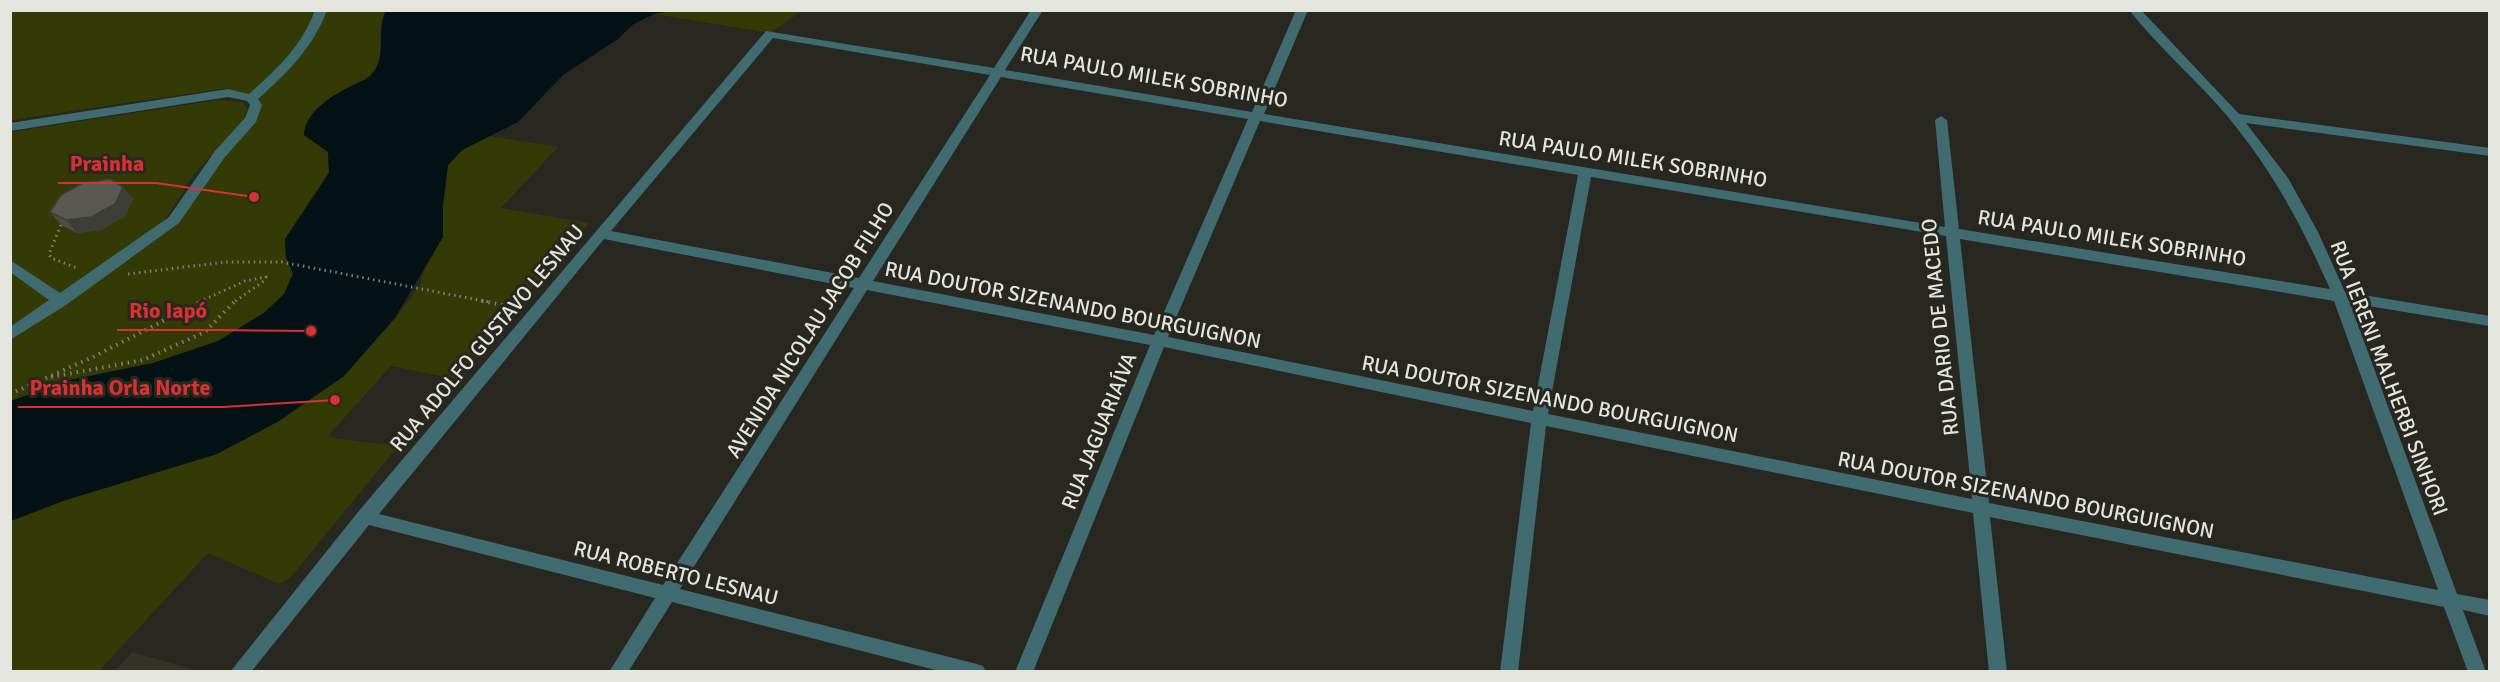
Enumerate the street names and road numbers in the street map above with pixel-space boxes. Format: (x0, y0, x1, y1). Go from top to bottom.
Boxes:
street label: RUA PAULO MILEK SOBRINHO (1018, 41, 1290, 113)
street label: RUA PAULO MILEK SOBRINHO (1497, 125, 1769, 193)
street label: AVENIDA NICOLAU JACOB FILHO (720, 197, 900, 463)
street label: RUA PAULO MILEK SOBRINHO (1976, 204, 2248, 272)
street label: RUA DARIO DE MACEDO (1916, 217, 1964, 437)
street label: RUA ADOLFO GUSTAVO LESNAU (384, 219, 590, 457)
street label: RUA IERENI MALHERBI SINHORI (2324, 237, 2454, 519)
street label: RUA DOUTOR SIZENANDO BOURGUIGNON (883, 256, 1263, 354)
street label: RUA JAGUARIAÍVA (1056, 349, 1142, 513)
street label: RUA DOUTOR SIZENANDO BOURGUIGNON (1360, 350, 1740, 448)
street label: RUA DOUTOR SIZENANDO BOURGUIGNON (1836, 446, 2216, 544)
street label: RUA ROBERTO LESNAU (571, 535, 781, 611)

